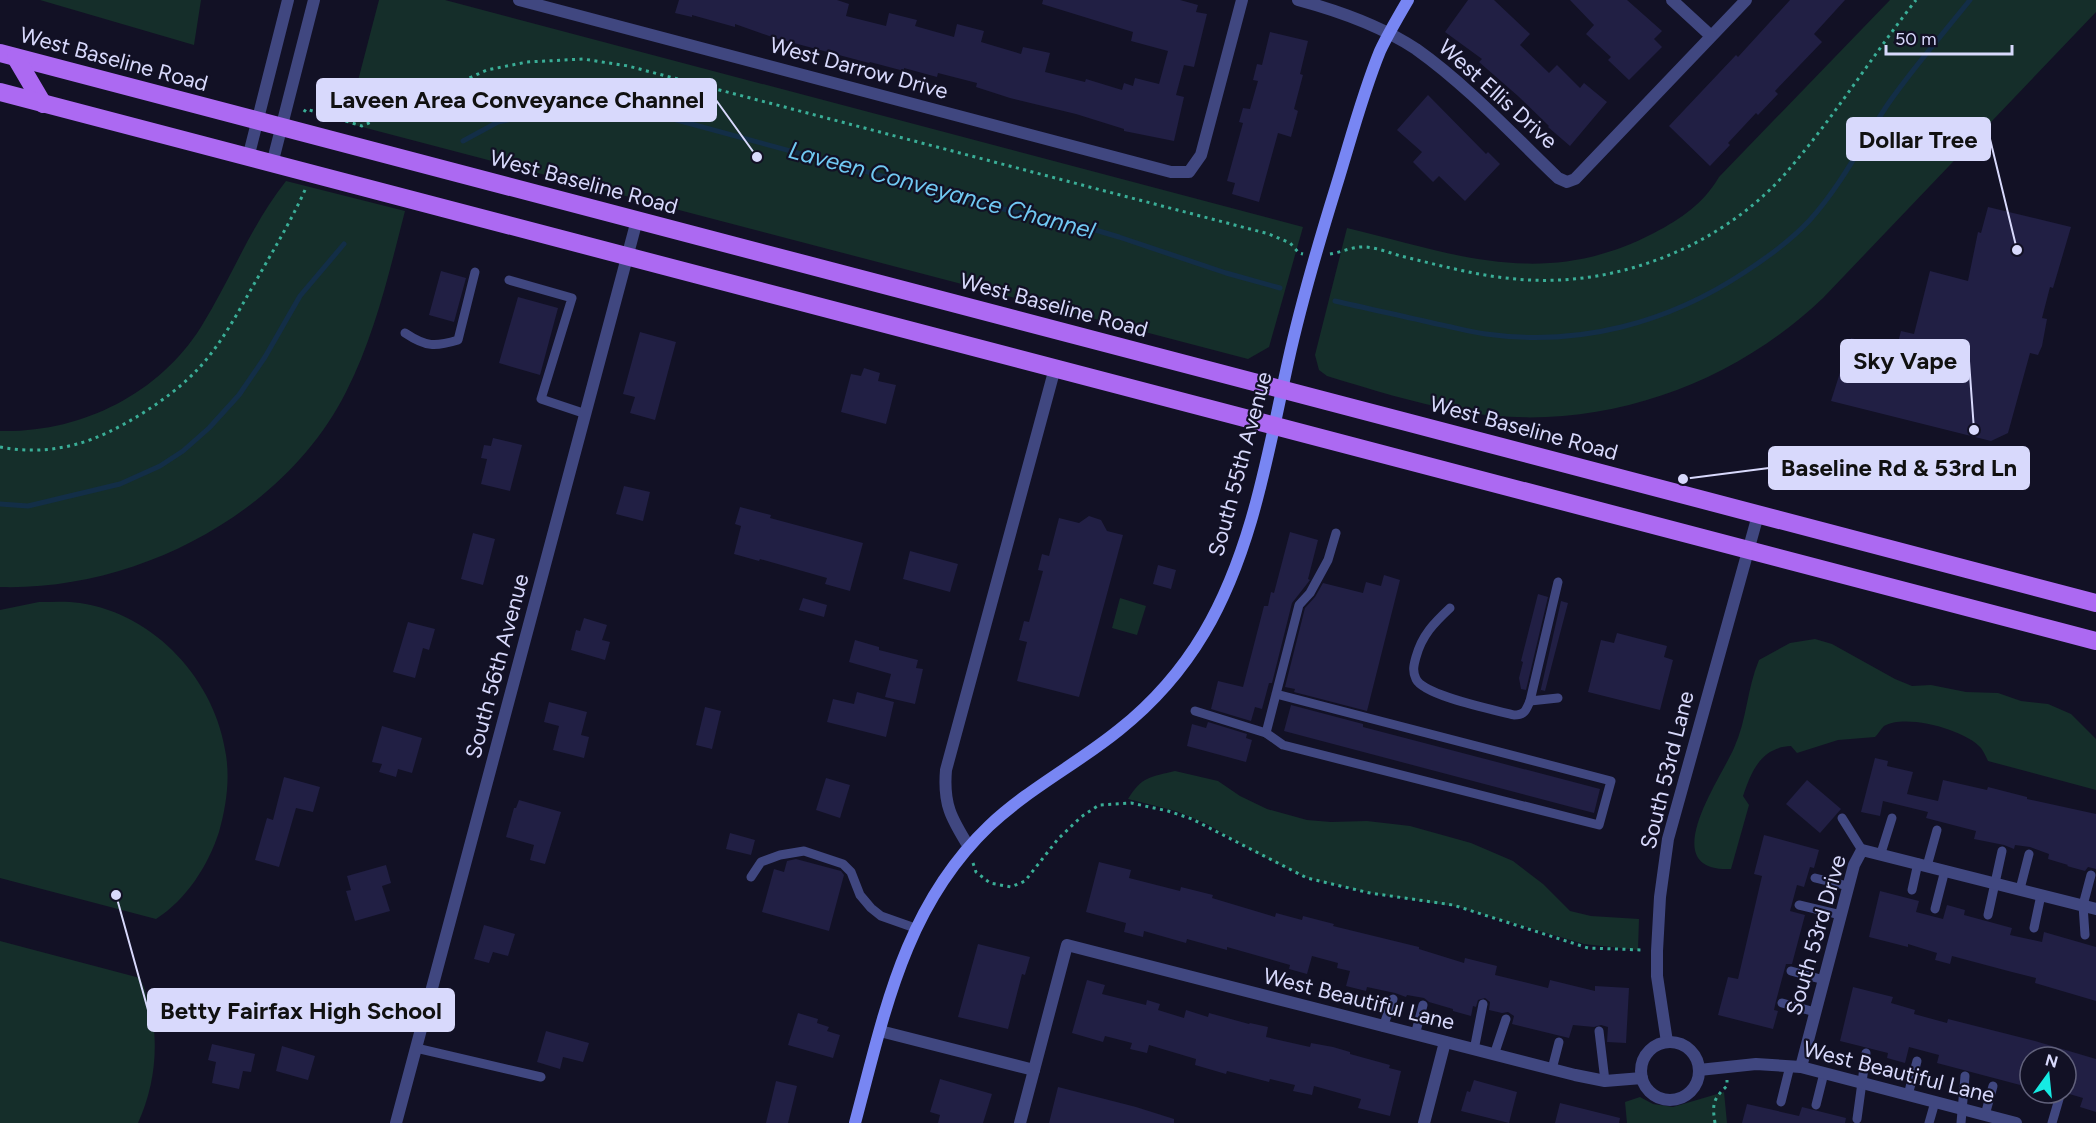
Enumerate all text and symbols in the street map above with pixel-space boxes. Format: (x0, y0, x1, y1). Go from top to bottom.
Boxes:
scale bar (1886, 18, 2012, 56)
street label: West Baseline Road (17, 21, 211, 97)
text: 50 m (1895, 28, 1937, 50)
street label: West Darrow Drive (767, 31, 951, 105)
street label: West Ellis Drive (1433, 34, 1563, 154)
callout: Laveen Area Conveyance Channel (317, 79, 716, 121)
text: Laveen Area Conveyance Channel (330, 85, 704, 114)
callout: Dollar Tree (1847, 118, 1990, 160)
text: Dollar Tree (1859, 125, 1977, 154)
water label: Laveen Conveyance Channel (786, 135, 1099, 245)
street label: West Baseline Road (487, 144, 681, 220)
street label: West Baseline Road (957, 267, 1151, 343)
callout: Sky Vape (1841, 340, 1969, 382)
text: Sky Vape (1853, 346, 1957, 375)
street label: South 55th Avenue (1202, 369, 1278, 559)
street label: West Baseline Road (1427, 390, 1621, 466)
callout: Baseline Rd & 53rd Ln (1769, 447, 2029, 489)
text: Baseline Rd & 53rd Ln (1781, 453, 2017, 482)
street label: South 56th Avenue (459, 571, 535, 761)
street label: South 53rd Lane (1634, 688, 1700, 852)
street label: South 53rd Drive (1780, 852, 1852, 1018)
street label: West Beautiful Lane (1261, 962, 1457, 1036)
callout: Betty Fairfax High School (148, 989, 454, 1031)
text: Betty Fairfax High School (160, 996, 442, 1025)
street label: West Beautiful Lane (1801, 1035, 1997, 1109)
north arrow (2018, 1045, 2078, 1105)
text: N (2043, 1050, 2060, 1072)

